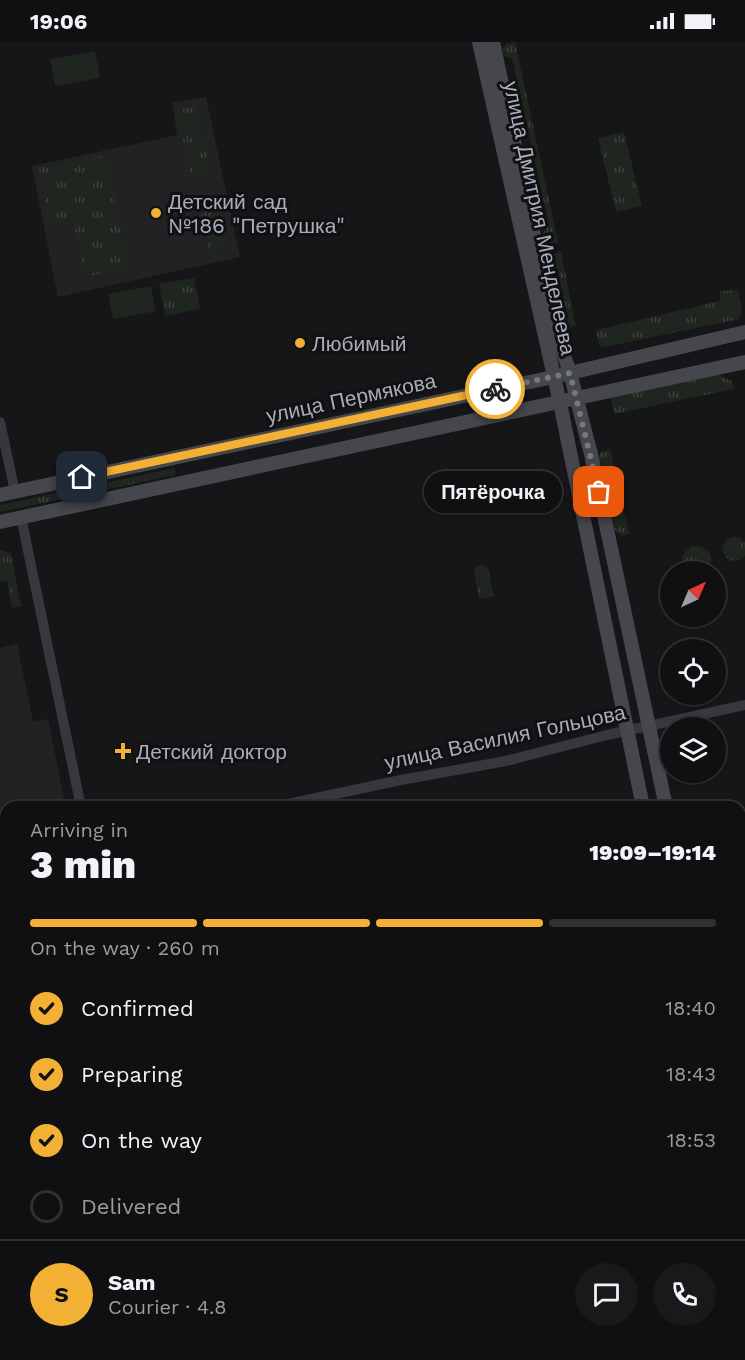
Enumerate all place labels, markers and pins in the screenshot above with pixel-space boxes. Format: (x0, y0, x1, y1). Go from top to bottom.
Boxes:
place label: Детский сад №186 "Петрушка" (168, 189, 345, 238)
marker: Детский сад №186 "Петрушка" (149, 206, 163, 220)
place label: Любимый (312, 331, 407, 356)
marker: Любимый (293, 336, 307, 350)
pin (56, 451, 107, 502)
pin (573, 466, 624, 517)
callout: Пятёрочка (425, 471, 563, 513)
place label: Детский доктор (136, 739, 287, 764)
marker: Детский доктор (114, 742, 132, 760)

